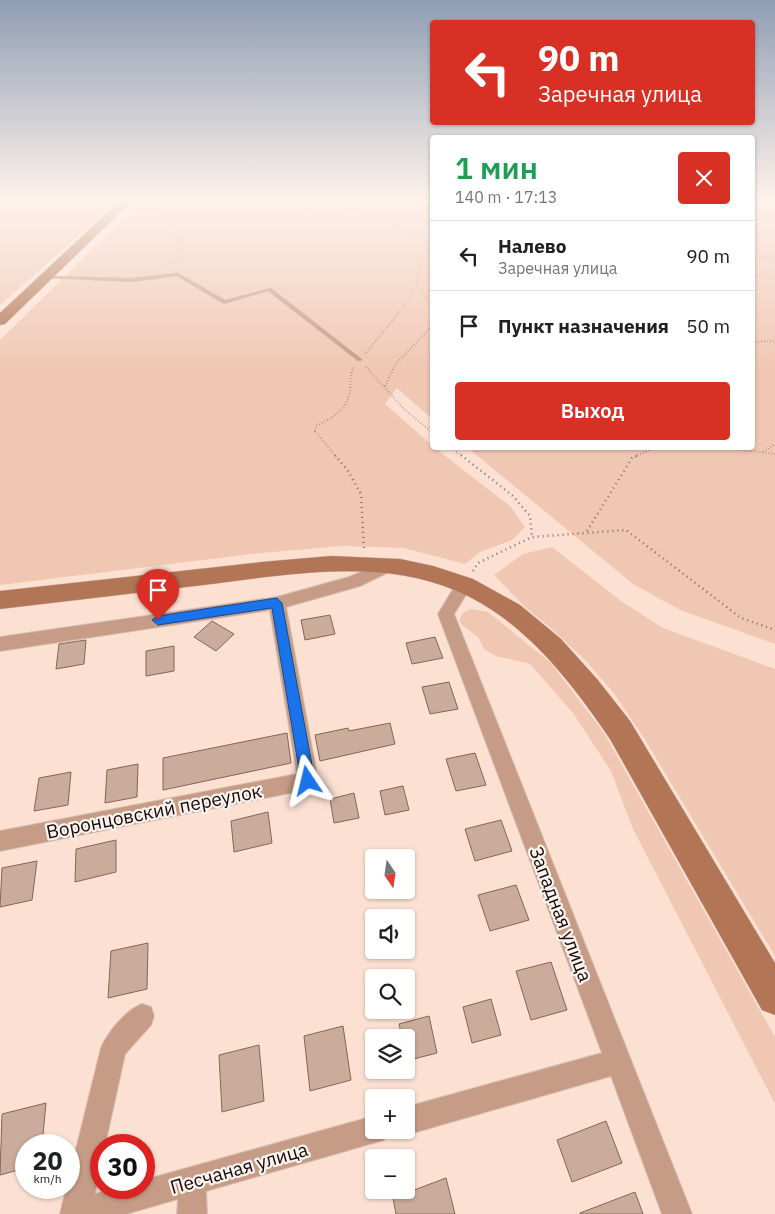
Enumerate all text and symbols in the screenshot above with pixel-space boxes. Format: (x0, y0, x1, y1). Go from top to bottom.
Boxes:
text: 90 m (538, 35, 620, 81)
icon: left (455, 40, 520, 105)
text: Заречная улица (538, 79, 702, 108)
text: 1 мин (455, 148, 538, 187)
button: close (678, 152, 730, 204)
text: 140 m · 17:13 (455, 187, 557, 207)
text: Налево (498, 234, 567, 258)
icon: left (455, 242, 483, 270)
text: 90 m (686, 244, 730, 268)
text: Заречная улица (498, 258, 617, 278)
icon: arrive (455, 312, 483, 340)
text: Пункт назначения (498, 314, 669, 338)
text: 50 m (686, 314, 730, 338)
button: Выход (455, 382, 730, 440)
pin (137, 569, 179, 620)
icon: arrive (144, 576, 172, 604)
position arrow (281, 754, 333, 806)
street label: Воронцовский переулок (44, 778, 264, 844)
street label: Западная улица (524, 843, 598, 985)
north arrow (365, 849, 415, 899)
map controls (365, 849, 415, 1199)
button: sound (365, 909, 415, 959)
button: search (365, 969, 415, 1019)
button: layers (365, 1029, 415, 1079)
button: + (365, 1089, 415, 1139)
speed limit sign: 30 (90, 1134, 155, 1199)
street label: Песчаная улица (167, 1137, 311, 1199)
text: 20 (32, 1144, 63, 1177)
button: − (365, 1149, 415, 1199)
text: km/h (33, 1171, 62, 1186)

